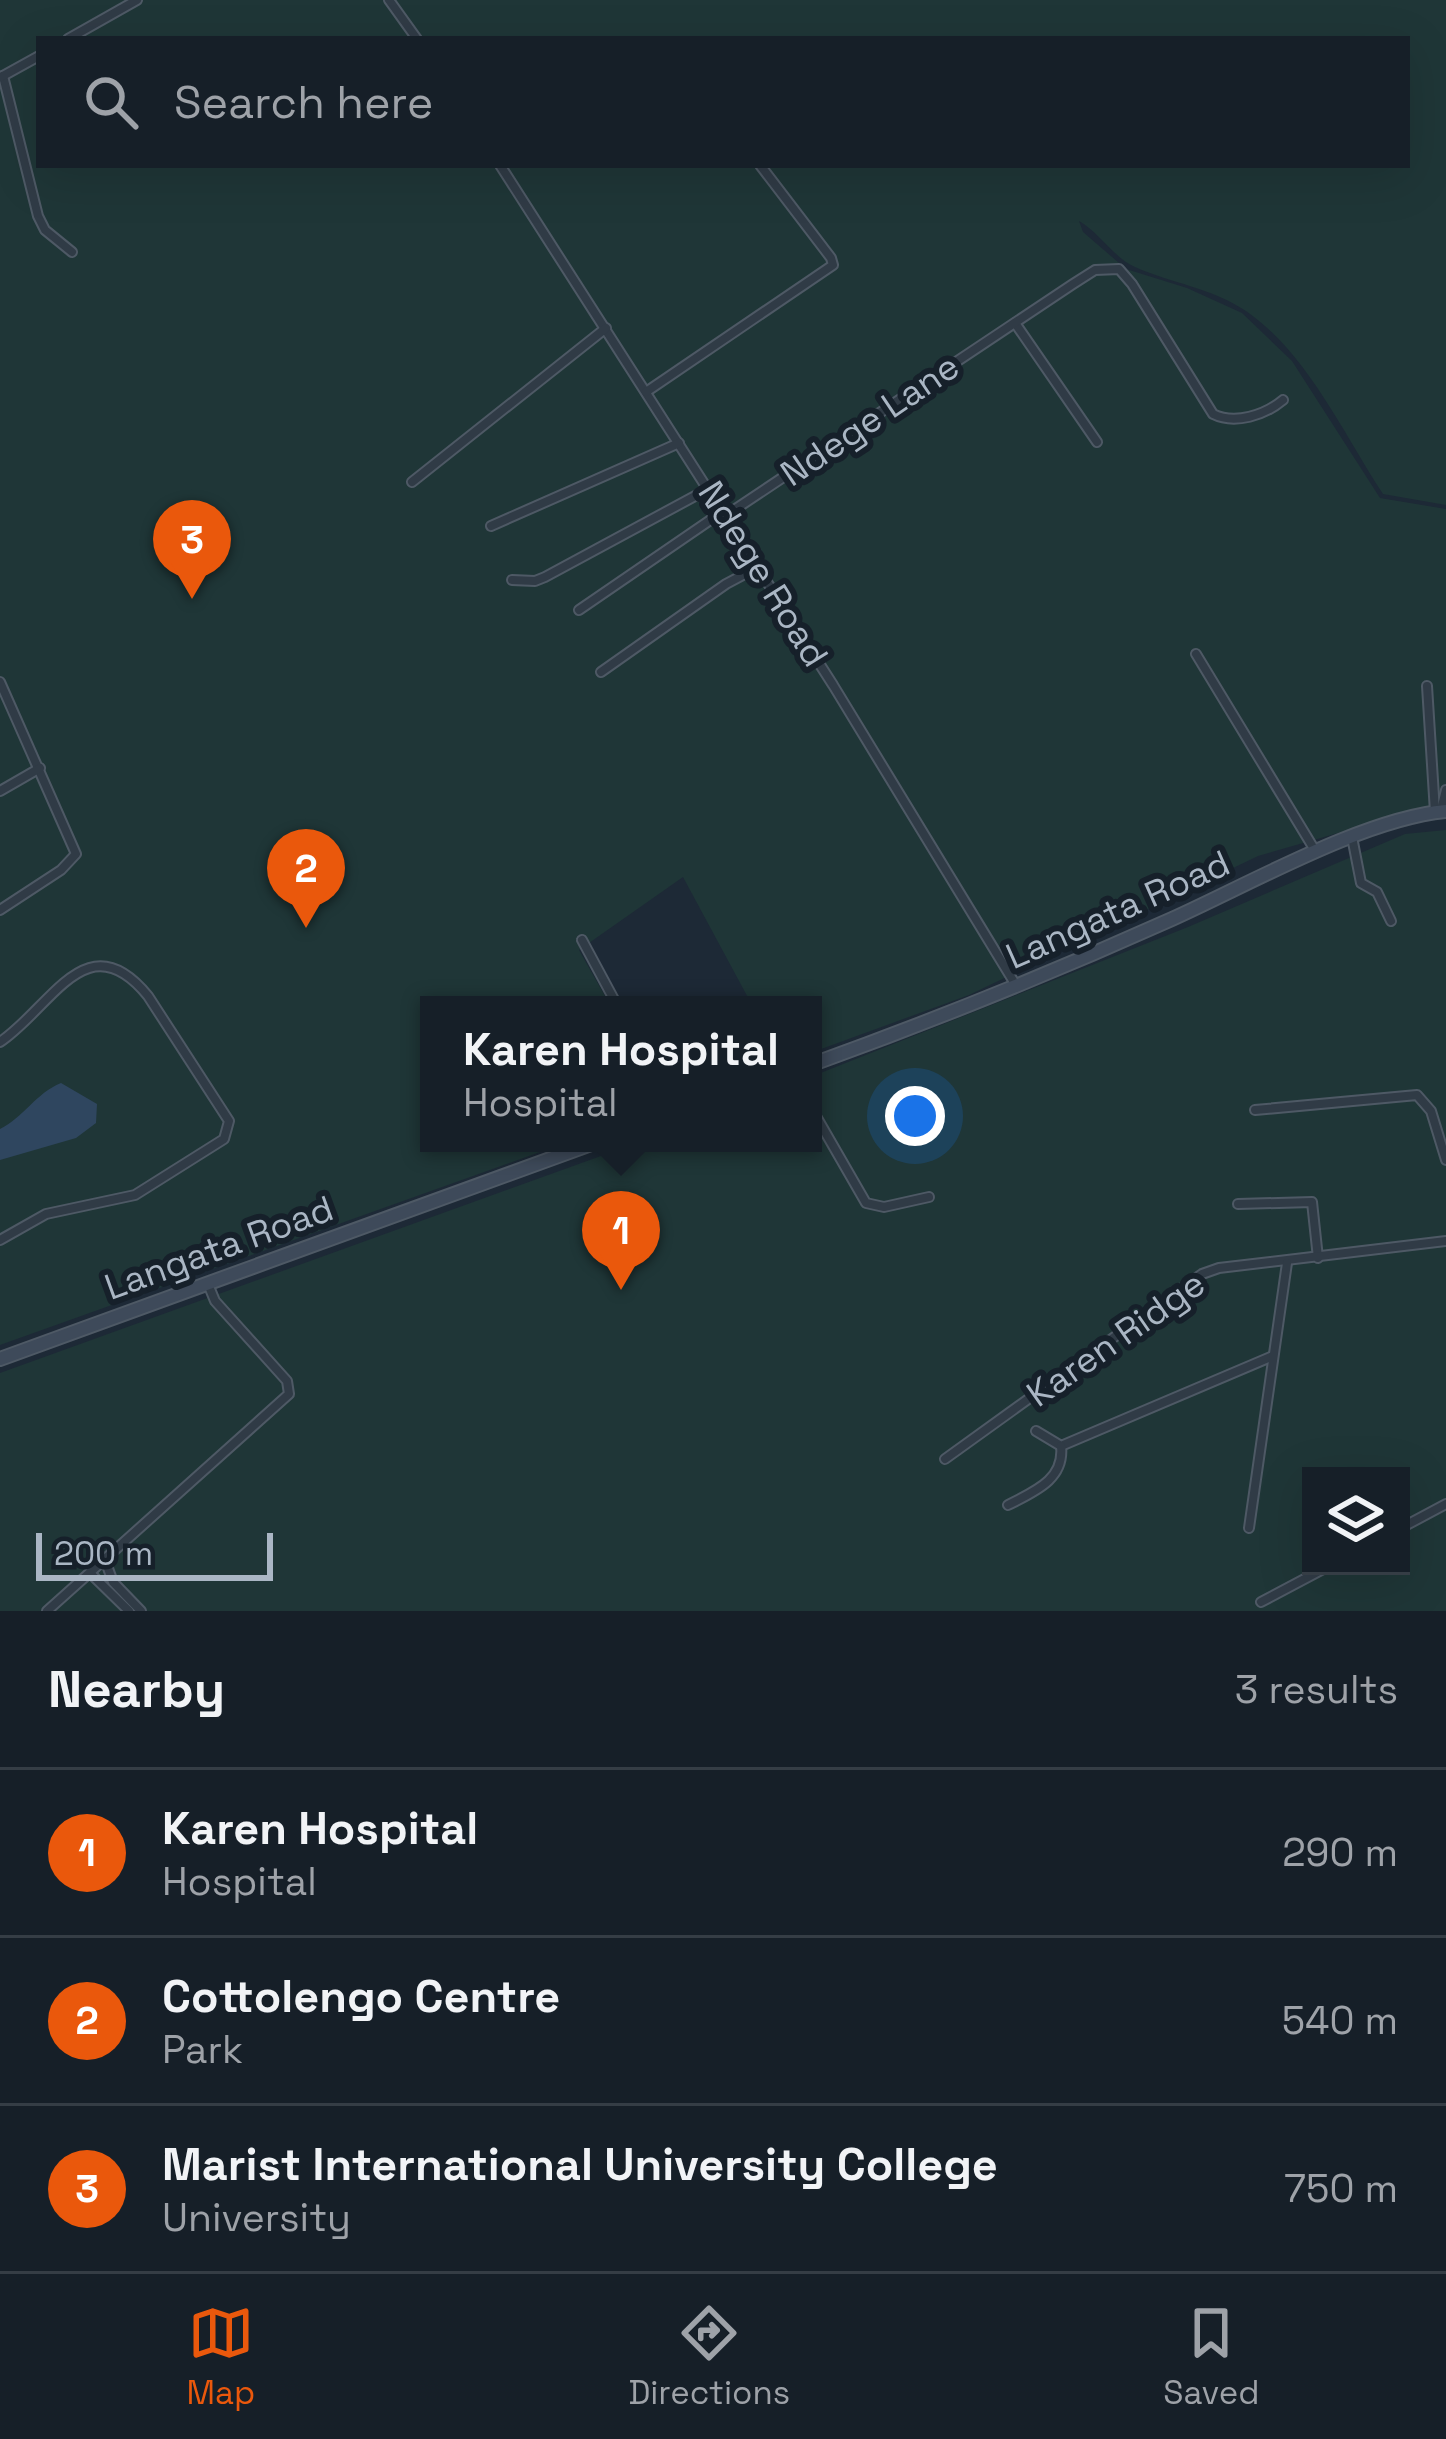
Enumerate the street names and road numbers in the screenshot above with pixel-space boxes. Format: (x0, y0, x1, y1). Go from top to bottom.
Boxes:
street label: Ndege Lane (772, 343, 968, 497)
street label: Ndege Road (688, 473, 838, 675)
street label: Langata Road (999, 840, 1237, 980)
street label: Langata Road (98, 1185, 340, 1311)
street label: Karen Ridge (1018, 1261, 1214, 1417)

